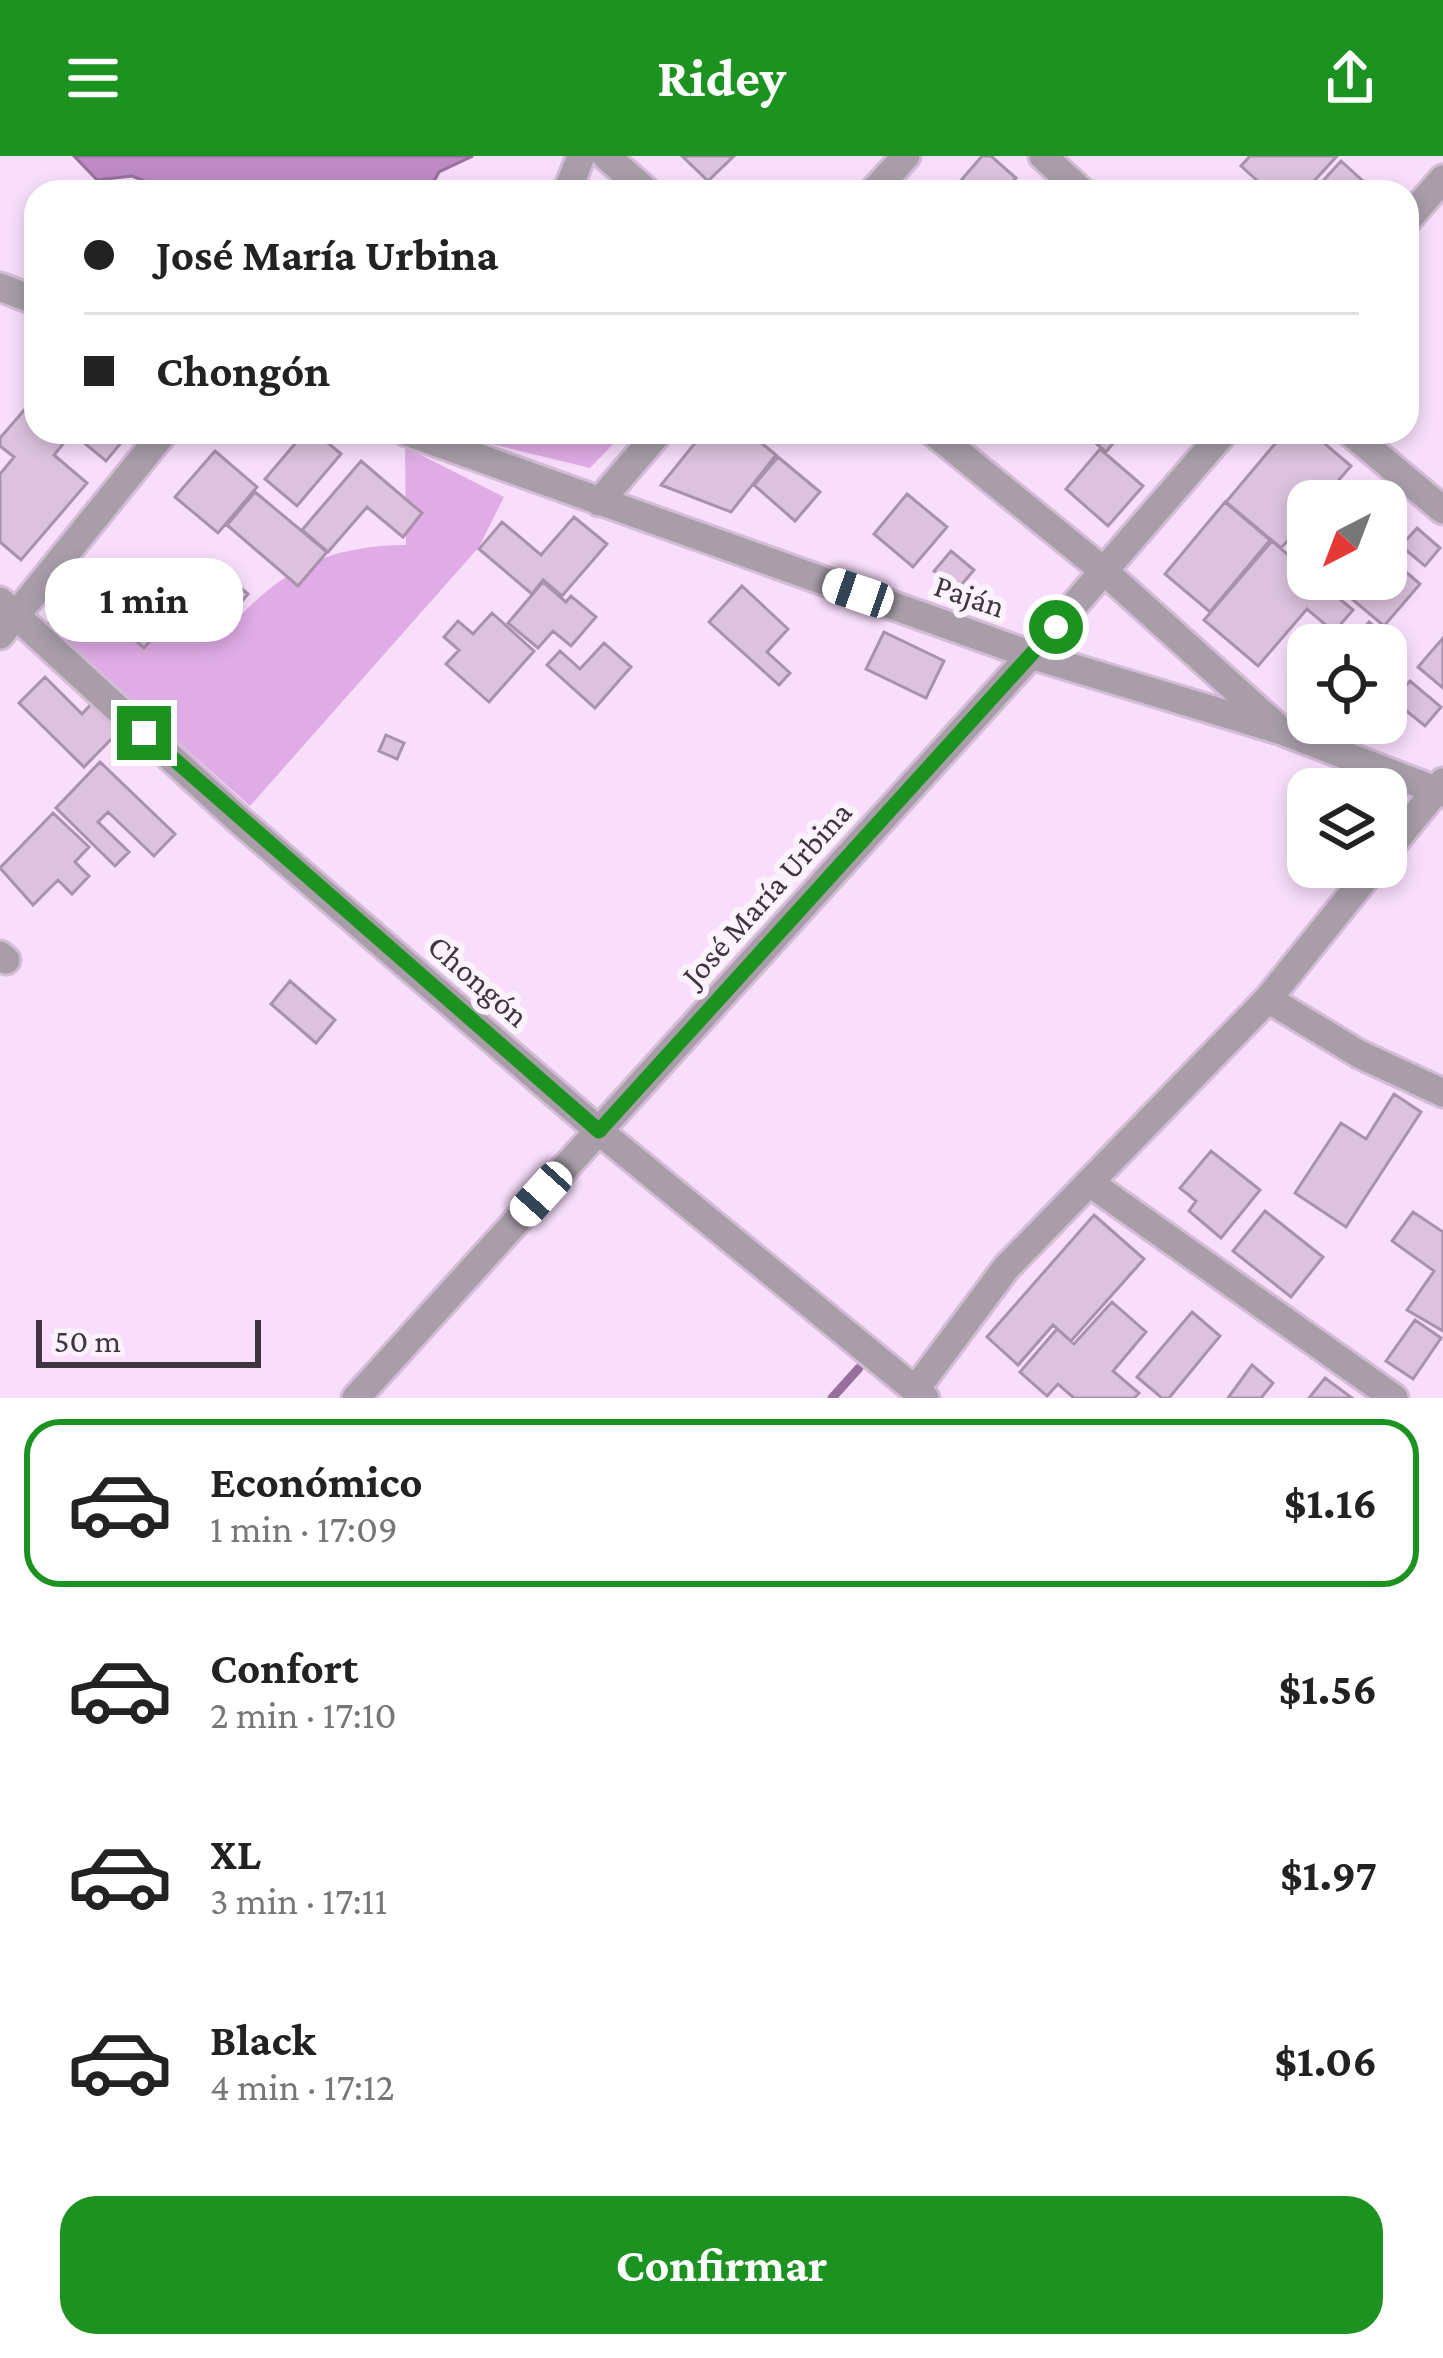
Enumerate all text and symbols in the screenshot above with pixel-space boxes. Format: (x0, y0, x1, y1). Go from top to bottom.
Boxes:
icon: menu (60, 45, 126, 111)
icon: share (1317, 45, 1383, 111)
text: Ridey (657, 48, 786, 108)
text: José María Urbina (156, 230, 499, 280)
text: Chongón (156, 346, 330, 396)
north arrow (1287, 480, 1407, 600)
map controls (1287, 480, 1407, 888)
callout: 1 min (45, 559, 243, 643)
car (818, 564, 898, 622)
street label: Paján (930, 566, 1010, 625)
text: 1 min (100, 578, 188, 621)
route start (1029, 600, 1083, 654)
button: locate (1287, 624, 1407, 744)
route end (117, 706, 171, 760)
button: layers (1287, 768, 1407, 888)
street label: José María Urbina (672, 793, 859, 996)
street label: Chongón (421, 927, 537, 1034)
car (504, 1155, 578, 1233)
scale bar (36, 1314, 261, 1367)
text: 50 m (54, 1322, 121, 1359)
icon: car (66, 1449, 174, 1557)
text: Económico (210, 1457, 423, 1507)
text: $1.16 (1284, 1478, 1377, 1528)
text: 1 min · 17:09 (210, 1507, 398, 1550)
icon: car (66, 1635, 174, 1743)
text: Confort (210, 1643, 358, 1693)
text: $1.56 (1279, 1664, 1377, 1714)
text: 2 min · 17:10 (210, 1693, 397, 1736)
icon: car (66, 1821, 174, 1929)
text: XL (210, 1829, 261, 1879)
text: $1.97 (1280, 1850, 1377, 1900)
text: 3 min · 17:11 (210, 1879, 387, 1922)
icon: car (66, 2007, 174, 2115)
text: Black (210, 2015, 316, 2065)
text: $1.06 (1274, 2036, 1377, 2086)
text: 4 min · 17:12 (210, 2065, 395, 2108)
button: Confirmar (60, 2196, 1383, 2334)

